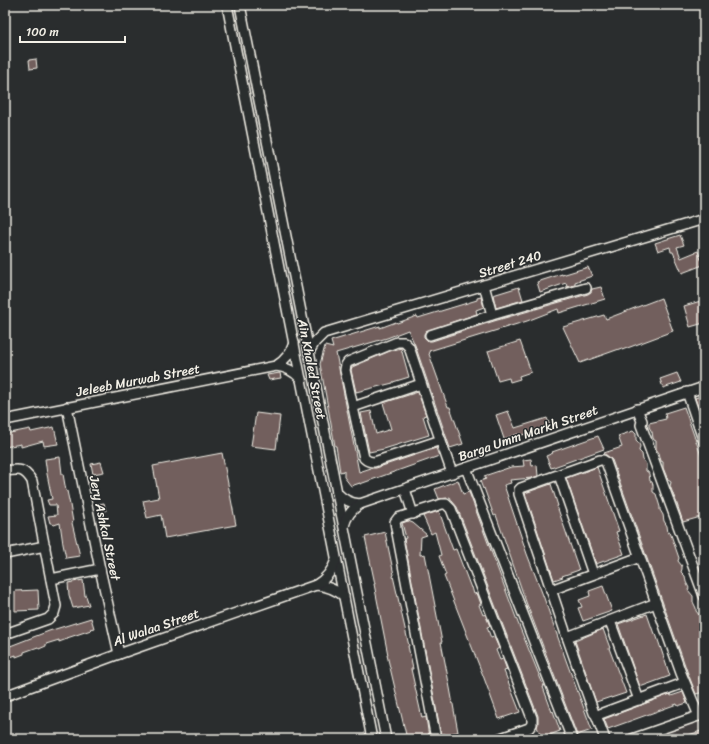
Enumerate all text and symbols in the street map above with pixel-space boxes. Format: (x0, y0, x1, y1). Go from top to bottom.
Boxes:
scale bar (20, 18, 125, 44)
text: 100 m (26, 21, 59, 43)
street label: Street 240 (476, 243, 544, 285)
street label: Ain Khaled Street (291, 316, 333, 422)
street label: Jeleeb Murwab Street (73, 357, 202, 403)
street label: Barga Umm Markh Street (455, 398, 601, 468)
street label: Jery Ashkal Street (82, 472, 128, 583)
street label: Al Walaa Street (109, 601, 203, 653)

